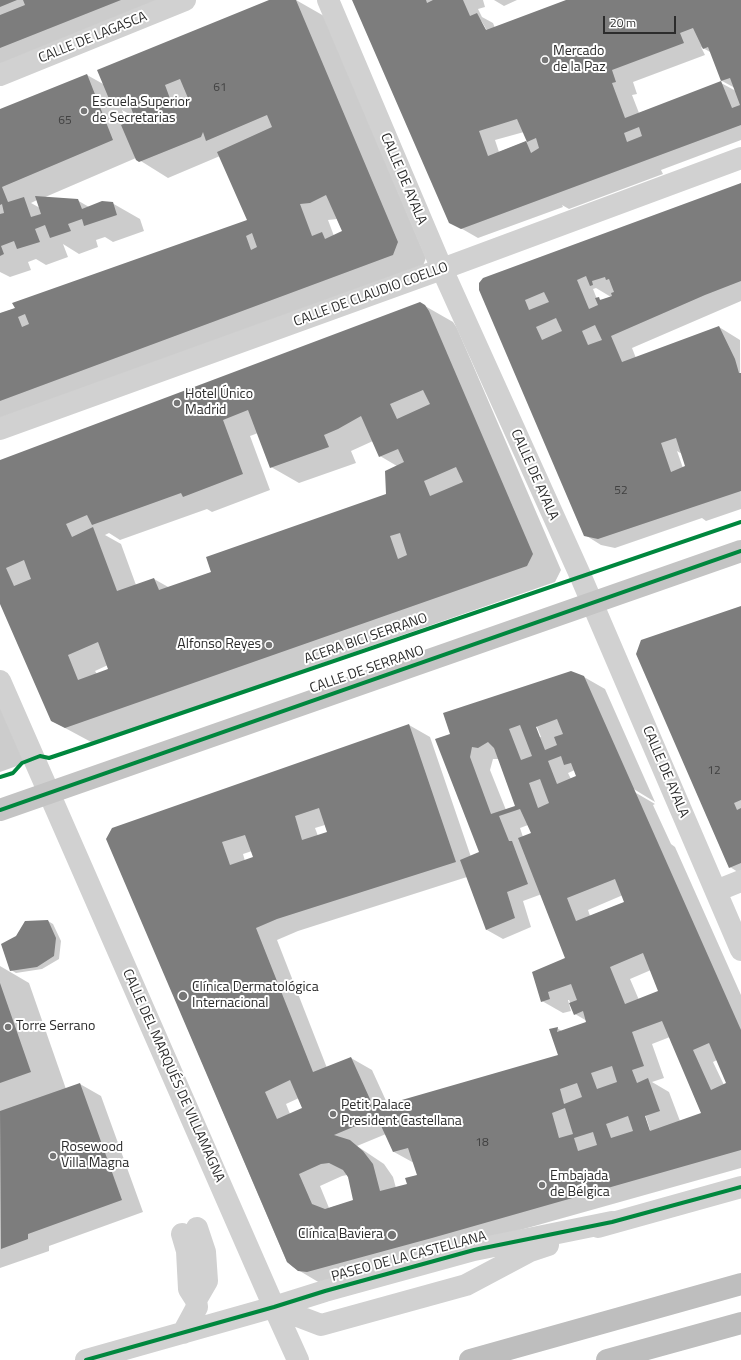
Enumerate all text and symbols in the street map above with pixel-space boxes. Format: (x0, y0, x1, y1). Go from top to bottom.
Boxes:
scale bar (605, 8, 678, 34)
street label: CALLE DE LAGASCA (36, 9, 150, 67)
text: 20 m (610, 13, 636, 32)
place label: Mercado de la Paz (553, 44, 605, 76)
marker: Mercado de la Paz (540, 55, 550, 65)
house number: 61 (213, 81, 227, 95)
place label: Escuela Superior de Secretarias (92, 95, 190, 128)
marker: Escuela Superior de Secretarias (79, 106, 89, 116)
house number: 65 (58, 114, 72, 128)
street label: CALLE DE AYALA (376, 131, 430, 227)
street label: CALLE DE CLAUDIO COELLO (291, 259, 451, 331)
place label: Hotel Único Madrid (185, 387, 253, 420)
marker: Hotel Único Madrid (172, 398, 182, 408)
street label: CALLE DE AYALA (506, 427, 562, 523)
house number: 52 (614, 484, 628, 498)
street label: ACERA BICI SERRANO (302, 610, 430, 668)
place label: Alfonso Reyes (177, 637, 261, 653)
marker: Alfonso Reyes (264, 640, 274, 650)
street label: CALLE DE SERRANO (308, 643, 426, 697)
street label: CALLE DE AYALA (638, 724, 692, 820)
house number: 12 (707, 764, 721, 778)
street label: CALLE DEL MARQUÉS DE VILLAMAGNA (118, 967, 228, 1185)
place label: Clínica Dermatológica Internacional (192, 980, 319, 1012)
marker: Clínica Dermatológica Internacional (177, 990, 189, 1002)
place label: Torre Serrano (16, 1019, 95, 1035)
marker: Torre Serrano (3, 1022, 13, 1032)
place label: Petit Palace President Castellana (341, 1098, 462, 1130)
marker: Petit Palace President Castellana (328, 1109, 338, 1119)
house number: 18 (475, 1136, 489, 1150)
place label: Rosewood Villa Magna (61, 1140, 129, 1172)
marker: Rosewood Villa Magna (48, 1151, 58, 1161)
place label: Embajada de Bélgica (550, 1169, 610, 1202)
marker: Embajada de Bélgica (537, 1180, 547, 1190)
place label: Clínica Baviera (298, 1227, 383, 1243)
street label: PASEO DE LA CASTELLANA (330, 1228, 488, 1286)
marker: Clínica Baviera (386, 1229, 398, 1241)

